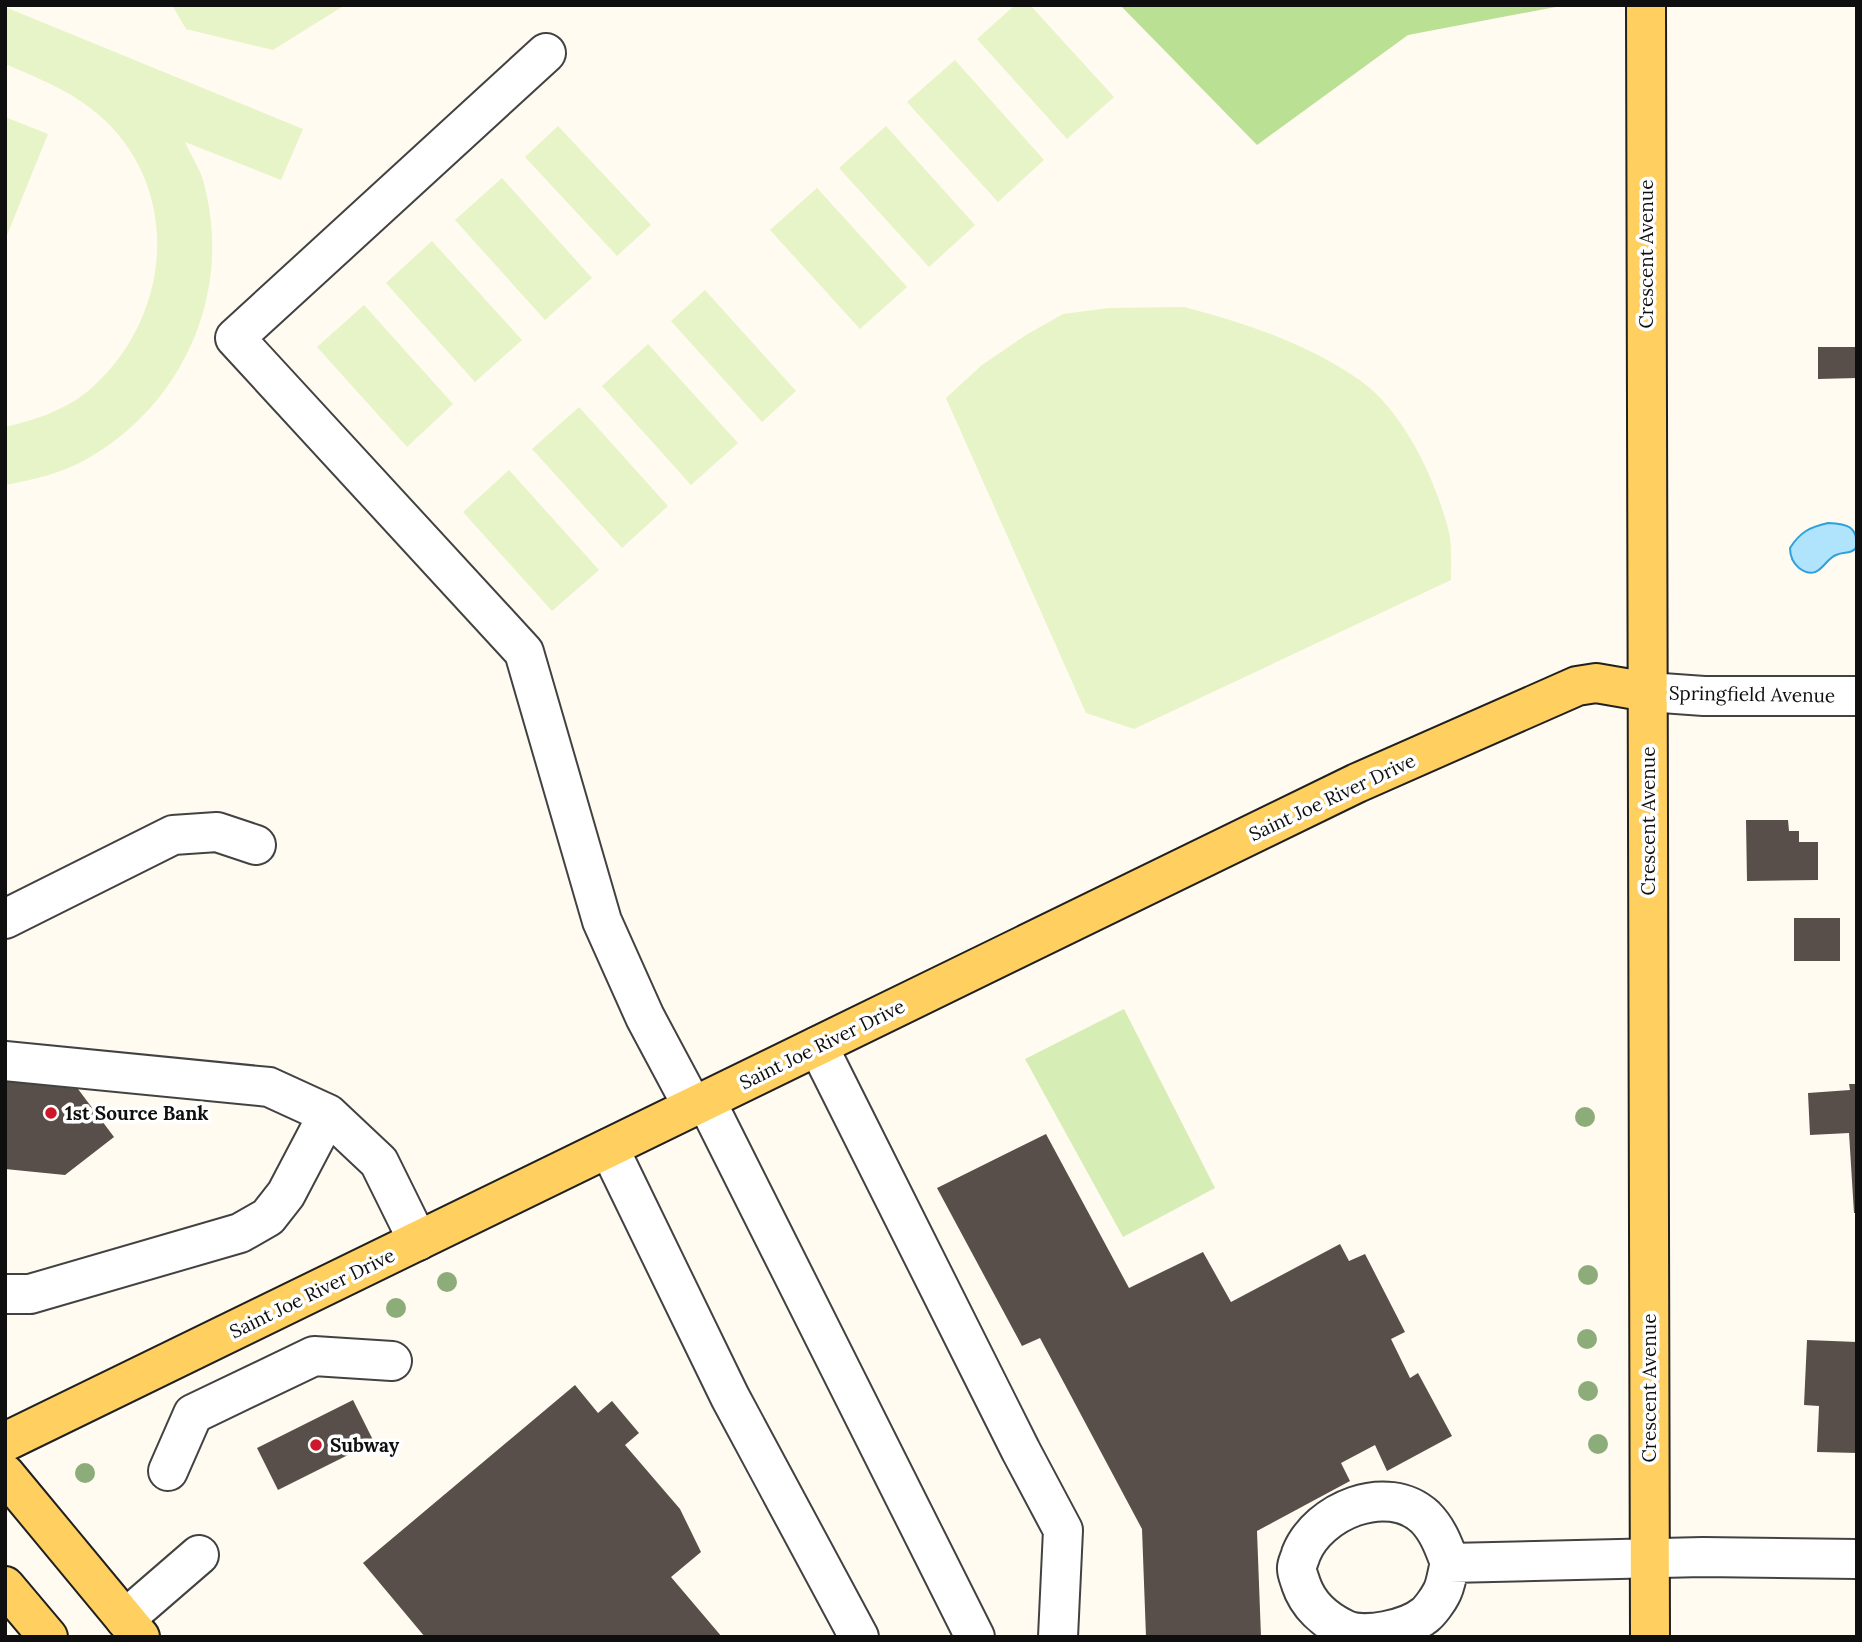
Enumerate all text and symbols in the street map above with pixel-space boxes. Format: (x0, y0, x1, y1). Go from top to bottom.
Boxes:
street label: Crescent Avenue (1634, 180, 1658, 328)
street label: Springfield Avenue (1669, 681, 1835, 707)
street label: Crescent Avenue (1636, 747, 1660, 895)
street label: Saint Joe River Drive (1245, 748, 1419, 846)
street label: Saint Joe River Drive (735, 994, 909, 1094)
place label: 1st Source Bank (65, 1101, 209, 1125)
marker: 1st Source Bank (43, 1105, 59, 1121)
street label: Saint Joe River Drive (225, 1243, 399, 1343)
street label: Crescent Avenue (1637, 1314, 1661, 1462)
place label: Subway (330, 1433, 400, 1457)
marker: Subway (308, 1437, 324, 1453)

